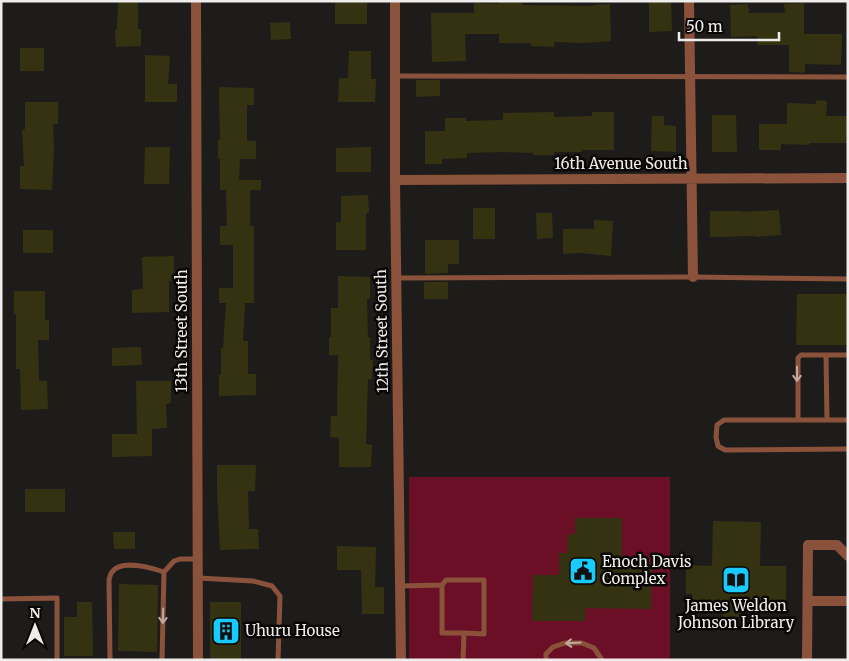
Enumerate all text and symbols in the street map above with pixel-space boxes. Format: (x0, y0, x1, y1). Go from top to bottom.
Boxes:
scale bar (679, 10, 779, 42)
text: 50 m (686, 17, 723, 36)
street label: 16th Avenue South (554, 154, 688, 173)
street label: 13th Street South (172, 269, 191, 393)
street label: 12th Street South (371, 269, 392, 393)
one-way arrow (793, 365, 802, 381)
place label: Enoch Davis Complex (602, 552, 691, 588)
public building icon: Enoch Davis Complex (568, 556, 598, 586)
library icon: James Weldon Johnson Library (721, 565, 751, 595)
place label: James Weldon Johnson Library (677, 596, 794, 632)
north arrow (10, 601, 60, 651)
text: N (29, 604, 41, 622)
one-way arrow (158, 608, 168, 624)
building icon: Uhuru House (211, 616, 241, 646)
place label: Uhuru House (245, 621, 340, 640)
one-way arrow (565, 639, 581, 648)

